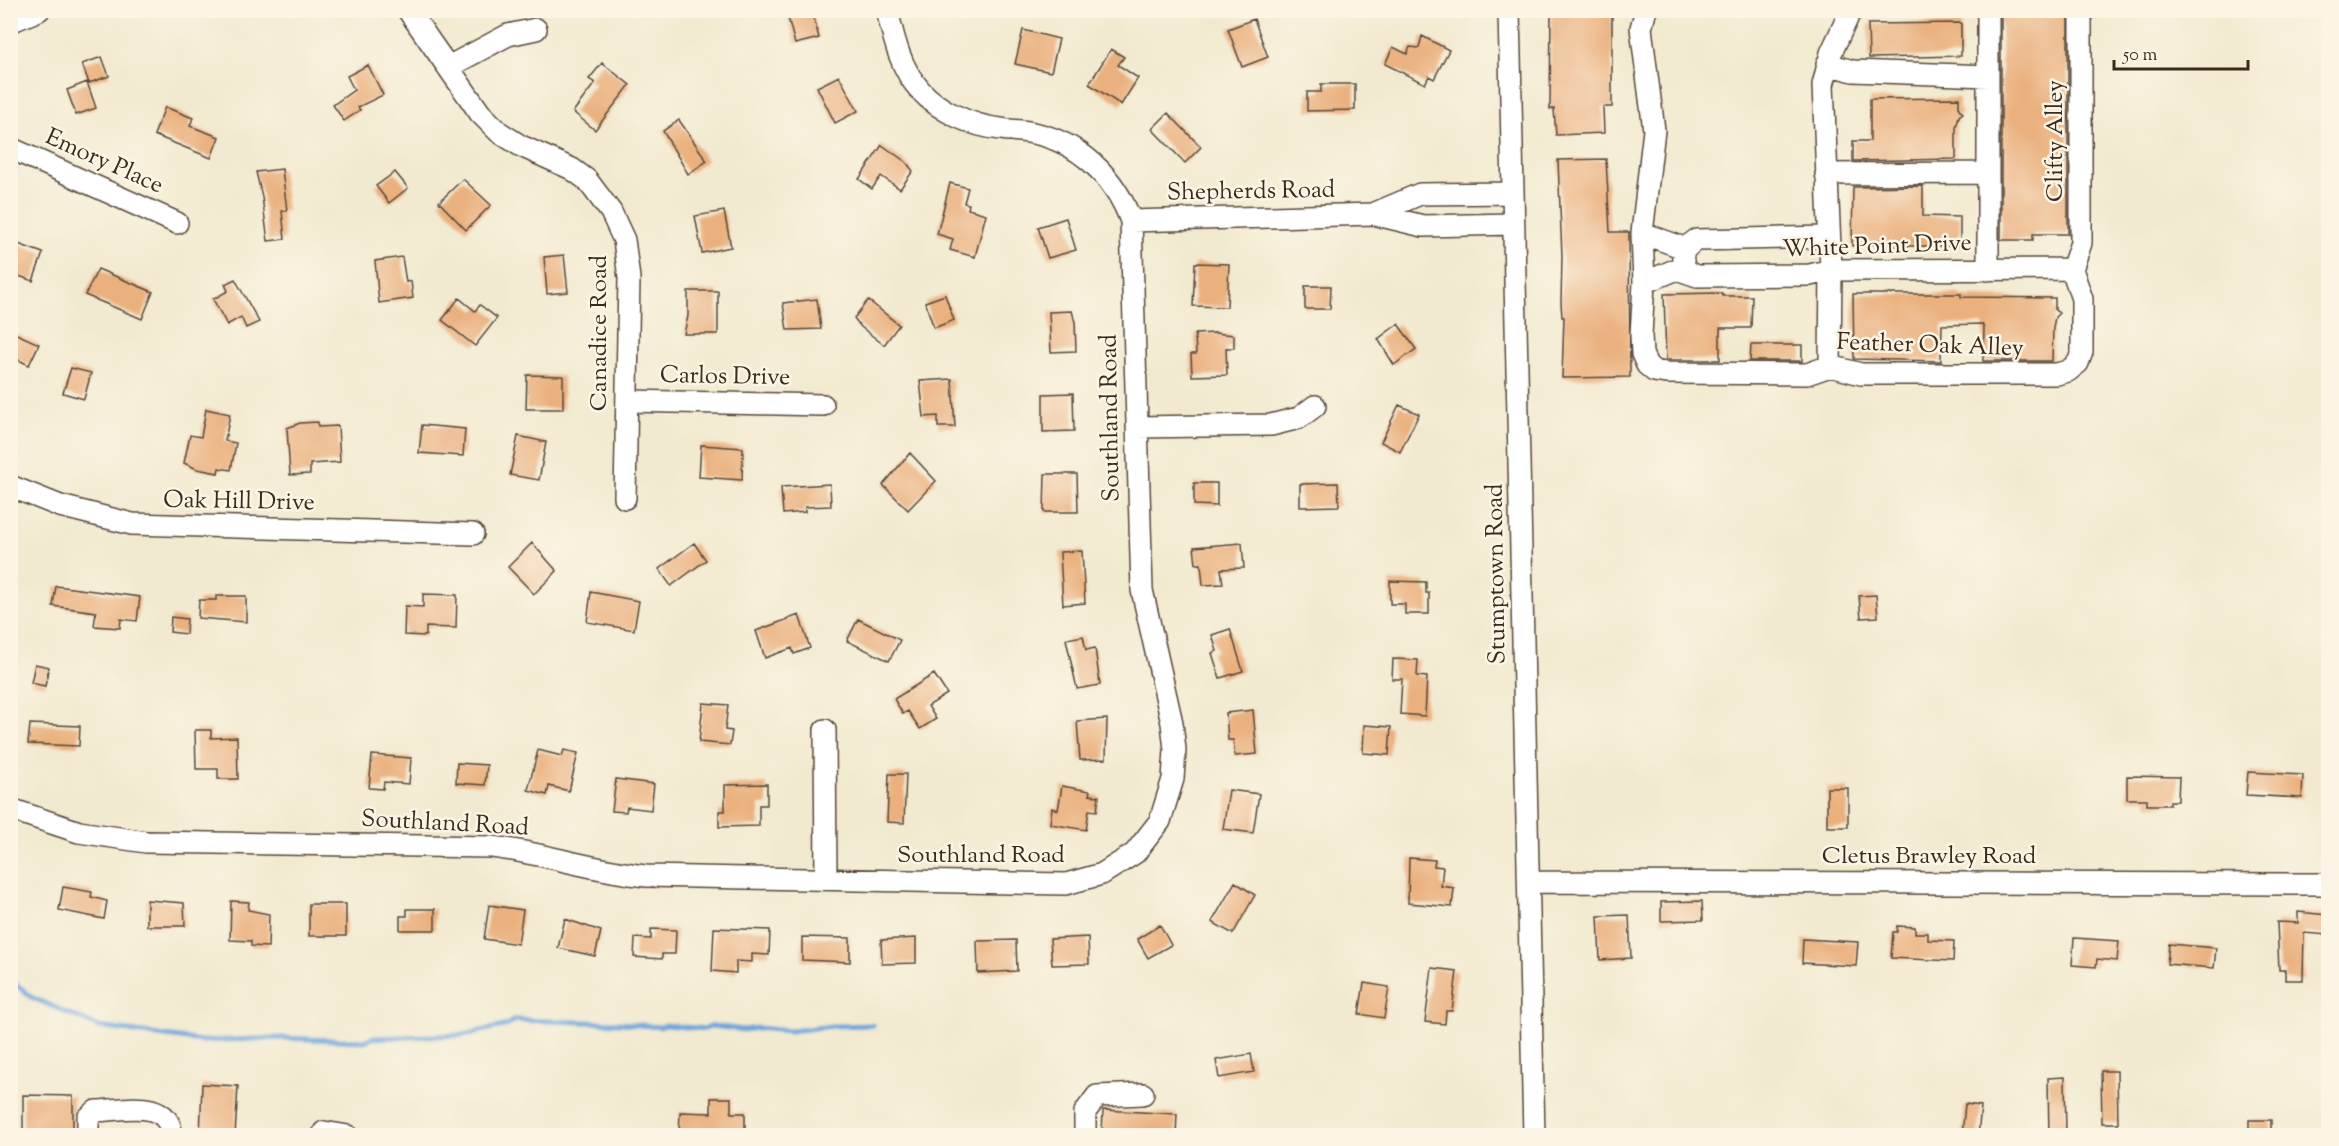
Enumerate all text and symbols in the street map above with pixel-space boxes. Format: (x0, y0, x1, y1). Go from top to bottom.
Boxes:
scale bar (2114, 33, 2248, 71)
text: 50 m (2122, 43, 2158, 69)
street label: Clifty Alley (2039, 80, 2073, 202)
street label: Emory Place (39, 121, 169, 203)
street label: Shepherds Road (1167, 174, 1336, 210)
street label: White Point Drive (1782, 227, 1972, 267)
street label: Canadice Road (583, 254, 617, 411)
street label: Feather Oak Alley (1836, 326, 2024, 366)
street label: Southland Road (1093, 333, 1129, 502)
street label: Carlos Drive (659, 359, 791, 395)
street label: Stumptown Road (1478, 483, 1516, 665)
street label: Oak Hill Drive (163, 484, 315, 520)
street label: Southland Road (360, 803, 530, 845)
street label: Southland Road (897, 839, 1065, 873)
street label: Cletus Brawley Road (1822, 840, 2037, 874)

